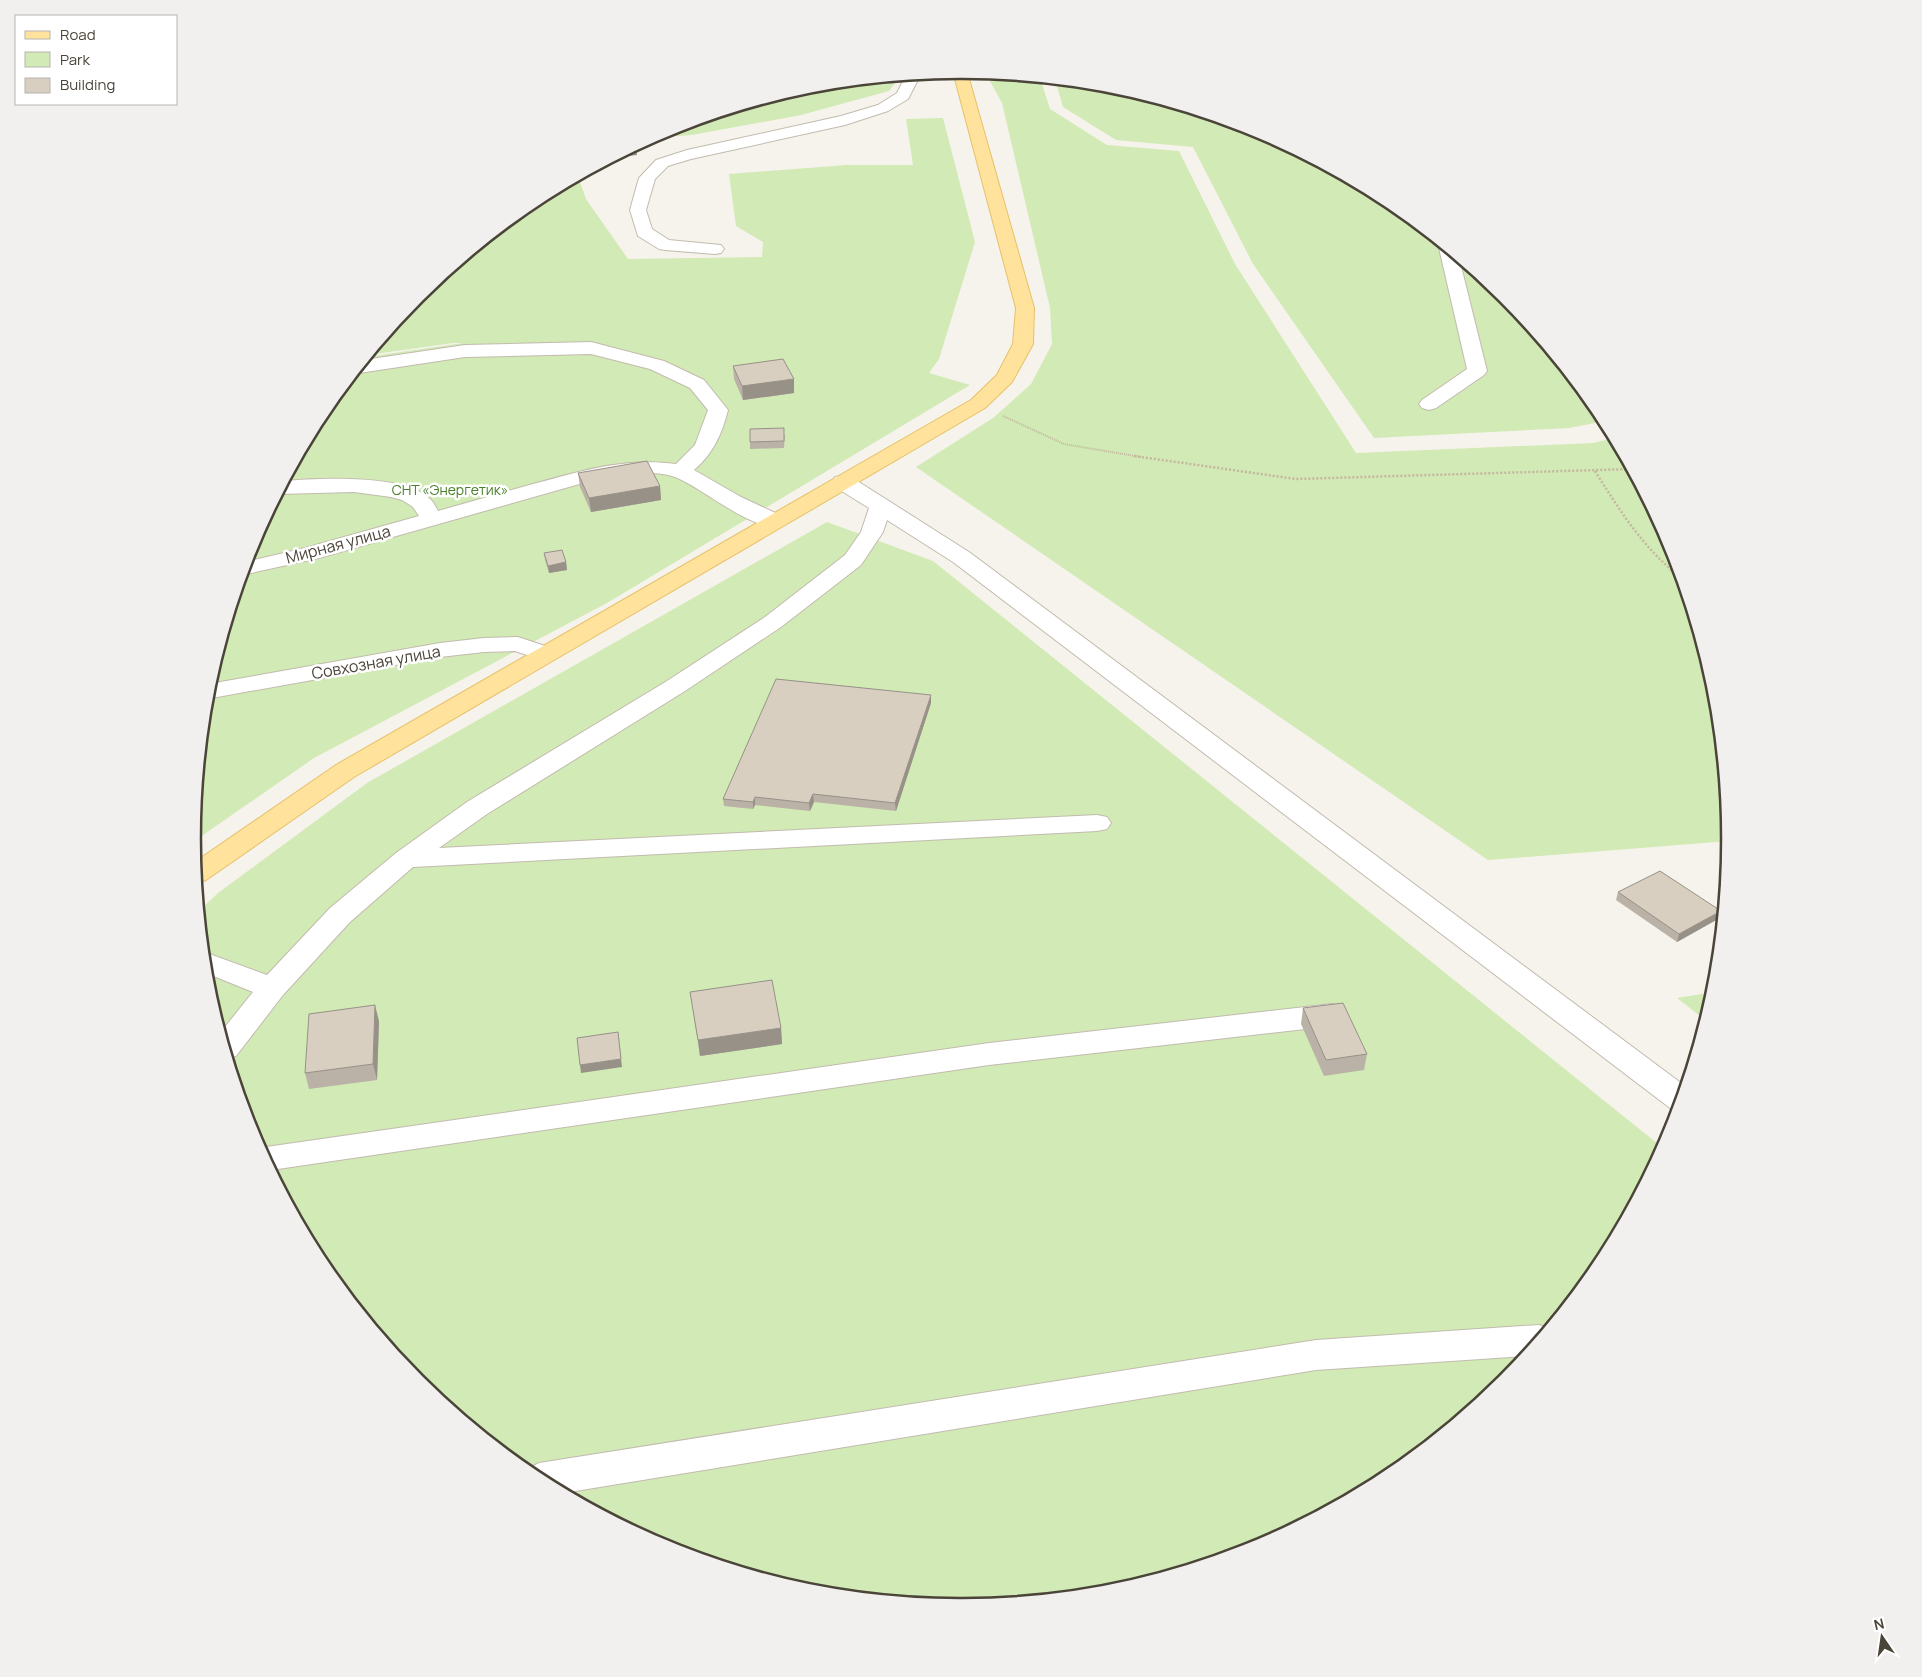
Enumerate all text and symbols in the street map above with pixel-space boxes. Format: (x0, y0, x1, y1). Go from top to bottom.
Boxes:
legend (15, 15, 178, 105)
text: Road (60, 24, 96, 45)
text: Park (60, 49, 90, 70)
text: Building (60, 74, 115, 95)
park label: СНТ «Энергетик» (392, 480, 508, 499)
street label: Мирная улица (283, 519, 393, 569)
street label: Совхозная улица (310, 640, 442, 684)
north arrow (1857, 1612, 1907, 1662)
text: N (1872, 1613, 1886, 1634)

